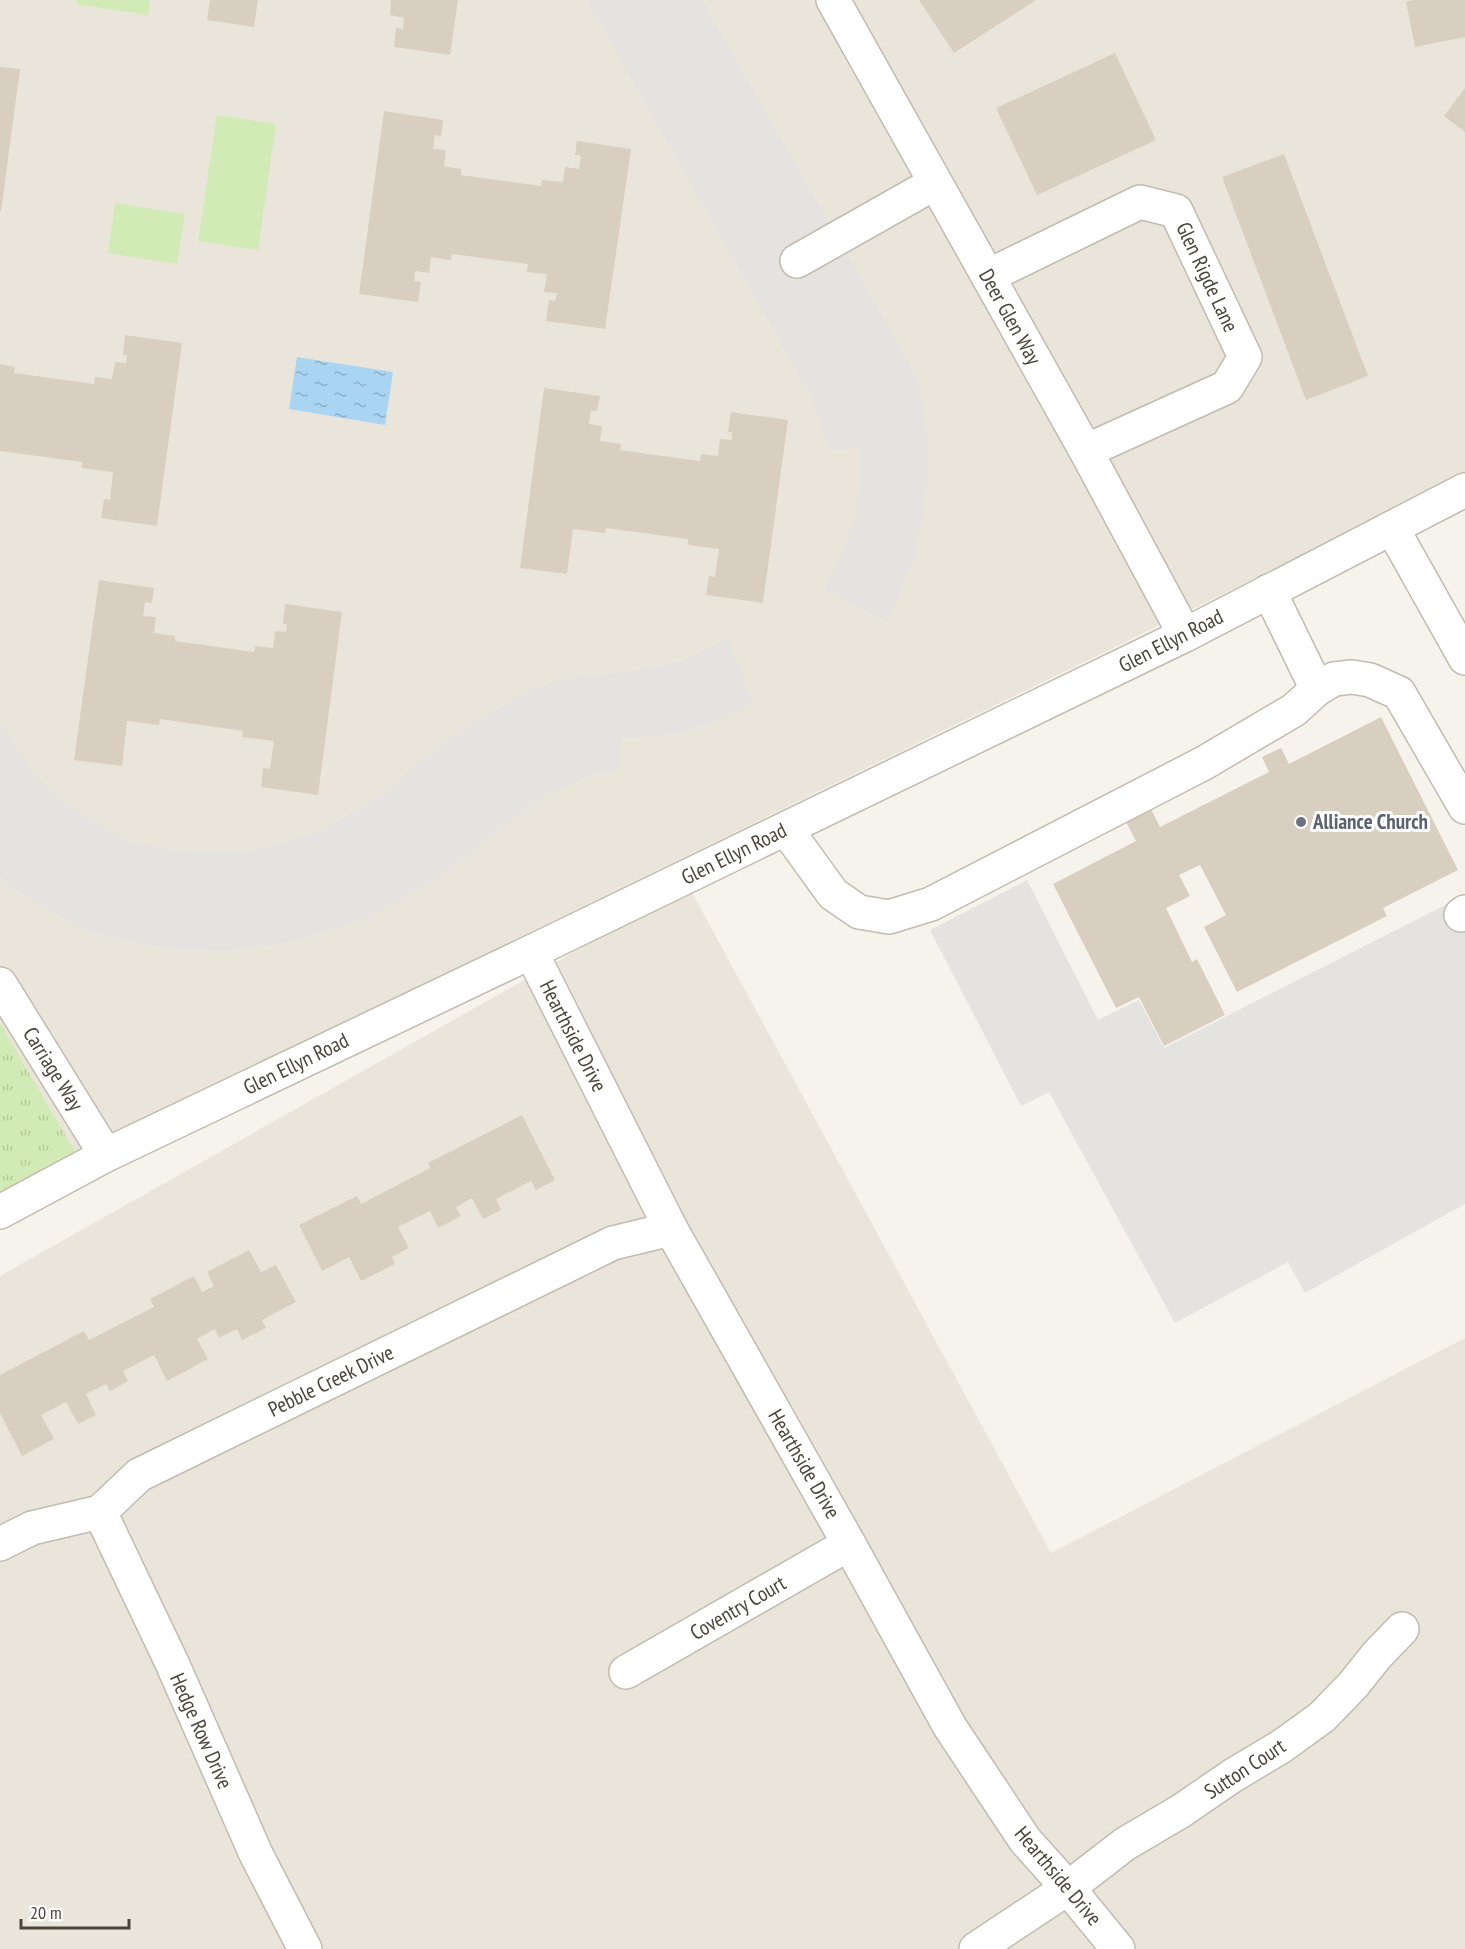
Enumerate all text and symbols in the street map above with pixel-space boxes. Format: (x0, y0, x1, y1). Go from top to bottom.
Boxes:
street label: Glen Rigde Lane (1170, 218, 1245, 336)
street label: Deer Glen Way (973, 264, 1048, 369)
street label: Glen Ellyn Road (1114, 603, 1228, 678)
place label: Alliance Church (1312, 808, 1428, 835)
marker: Alliance Church (1294, 815, 1308, 829)
street label: Glen Ellyn Road (677, 816, 791, 891)
street label: Hearthside Drive (534, 975, 613, 1096)
street label: Carriage Way (17, 1022, 90, 1116)
street label: Glen Ellyn Road (239, 1026, 353, 1101)
street label: Pebble Creek Drive (264, 1339, 398, 1423)
street label: Hearthside Drive (762, 1404, 847, 1523)
street label: Coventry Court (685, 1569, 791, 1646)
street label: Hedge Row Drive (164, 1669, 239, 1793)
street label: Sutton Court (1199, 1732, 1291, 1805)
street label: Hearthside Drive (1009, 1820, 1108, 1931)
scale bar (21, 1892, 129, 1930)
text: 20 m (30, 1901, 62, 1924)

